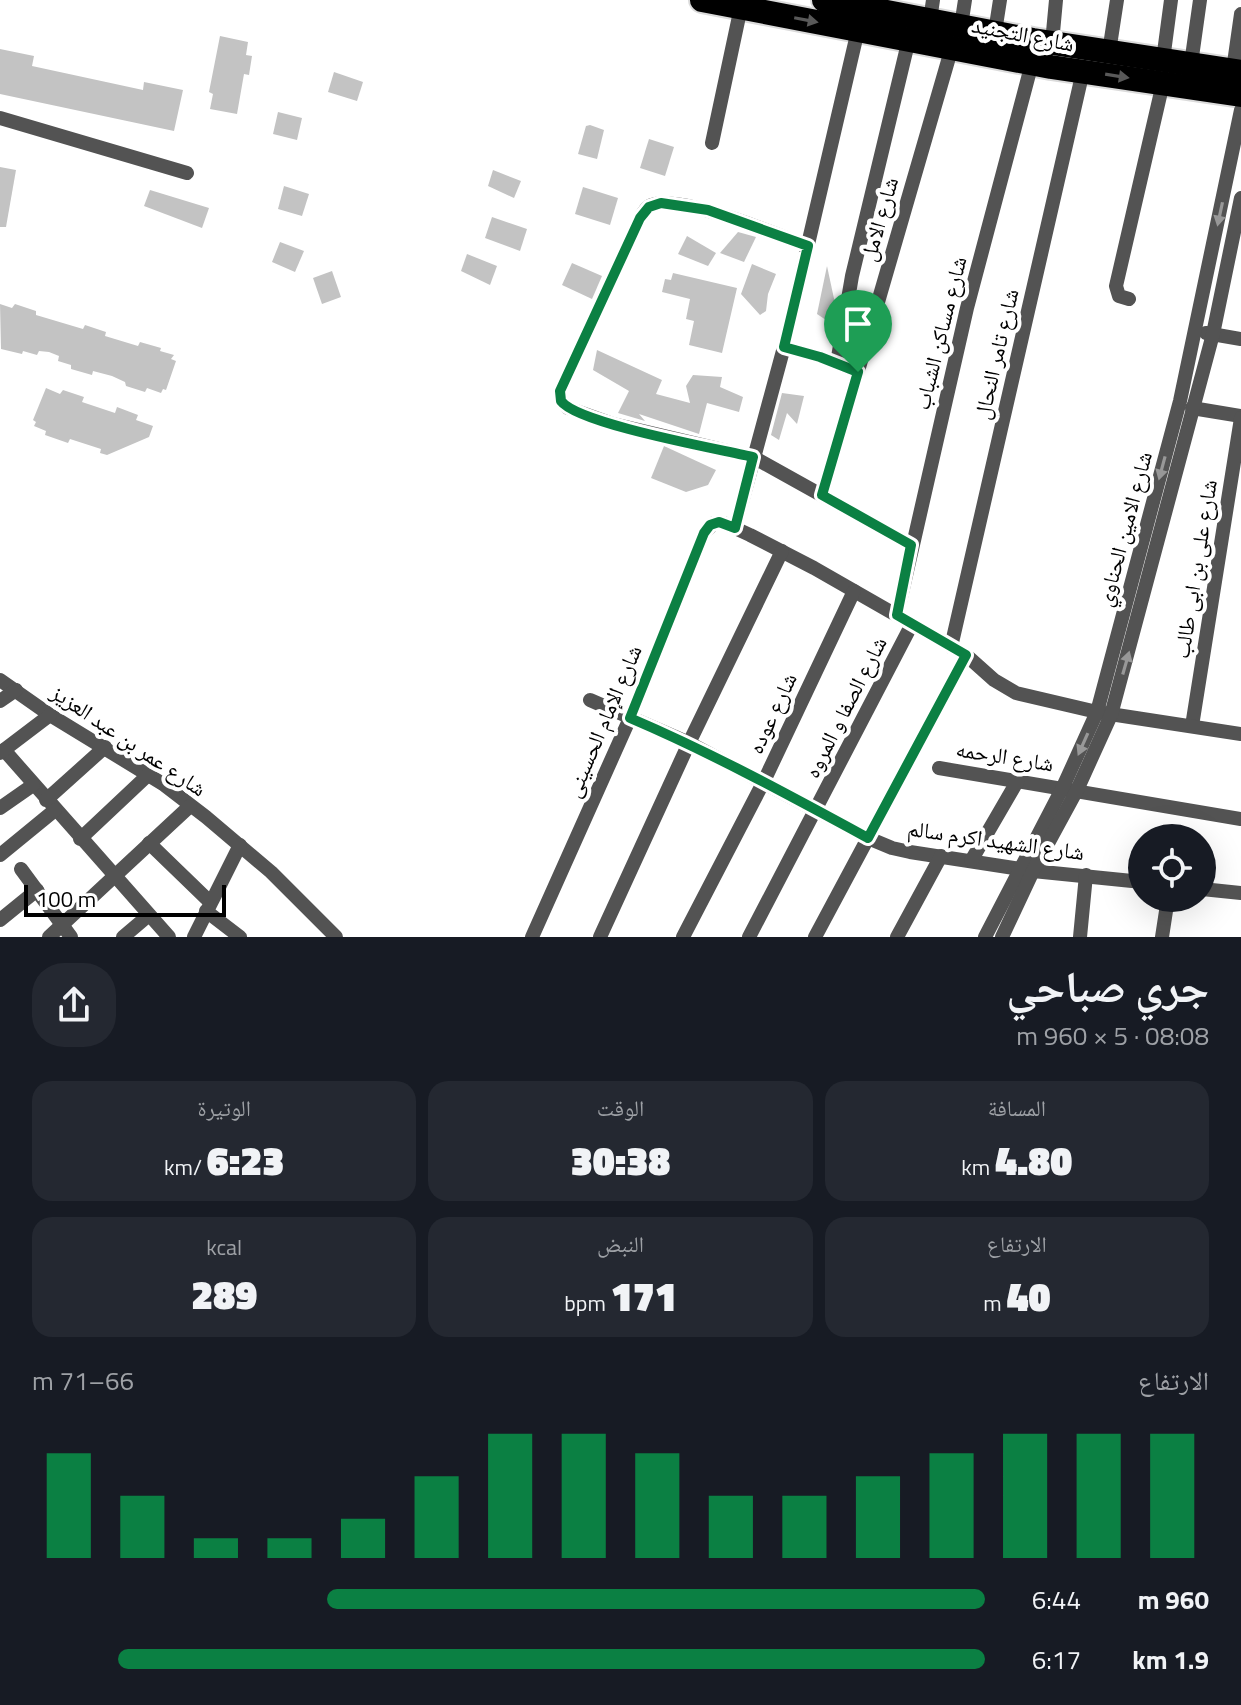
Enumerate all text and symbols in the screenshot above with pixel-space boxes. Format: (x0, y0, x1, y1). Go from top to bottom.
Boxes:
street label: شارع التجنيد (969, 7, 1077, 61)
one-way arrow (794, 14, 819, 26)
one-way arrow (1104, 71, 1129, 83)
street label: شارع الامل (851, 173, 907, 265)
one-way arrow (1213, 202, 1225, 227)
street label: شارع مساكن الشباب (904, 253, 976, 413)
street label: شارع تامر النحال (964, 285, 1028, 423)
pin (824, 290, 892, 372)
icon: arrive (836, 302, 880, 346)
street label: شارع الامين الحناوي (1087, 448, 1162, 611)
one-way arrow (1156, 455, 1168, 480)
street label: شارع على بن ابى طالب (1164, 477, 1226, 661)
street label: شارع الصفا و المروه (795, 630, 895, 784)
street label: شارع الإمام الحسينى (555, 639, 651, 803)
one-way arrow (1120, 650, 1133, 674)
street label: شارع عوده (738, 667, 806, 759)
street label: شارع عمر بن عبد العزيز (43, 675, 214, 805)
street label: شارع الرحمه (954, 732, 1056, 780)
one-way arrow (1076, 732, 1089, 756)
street label: شارع الشهيد اكرم سالم (906, 811, 1086, 869)
map controls (1128, 824, 1216, 912)
button: locate (1128, 824, 1216, 912)
scale bar (24, 881, 226, 917)
text: 100 m (36, 882, 96, 916)
text: جري صباحي (1006, 952, 1209, 1019)
button: share (32, 963, 116, 1047)
text: 08:08 · 5 × 960 m (1016, 1016, 1209, 1055)
text: الوتيرة (197, 1091, 251, 1125)
text: الوقت (597, 1091, 644, 1125)
text: المسافة (988, 1091, 1046, 1125)
text: 6:23 (207, 1130, 284, 1191)
text: 30:38 (571, 1130, 670, 1191)
text: 4.80 (995, 1130, 1072, 1191)
text: /km (164, 1150, 207, 1184)
text: km (961, 1150, 995, 1184)
text: النبض (597, 1227, 644, 1261)
text: الارتفاع (987, 1227, 1047, 1261)
text: kcal (206, 1230, 242, 1264)
text: 289 (191, 1264, 257, 1325)
text: 171 (611, 1266, 677, 1327)
text: 40 (1006, 1266, 1050, 1327)
text: bpm (564, 1286, 611, 1320)
text: m (983, 1286, 1006, 1320)
text: 66–71 m (32, 1361, 134, 1400)
text: الارتفاع (1138, 1361, 1209, 1400)
text: 6:44 (1032, 1580, 1081, 1619)
text: 960 m (1138, 1580, 1209, 1619)
text: 6:17 (1032, 1640, 1081, 1679)
text: 1.9 km (1132, 1640, 1209, 1679)

